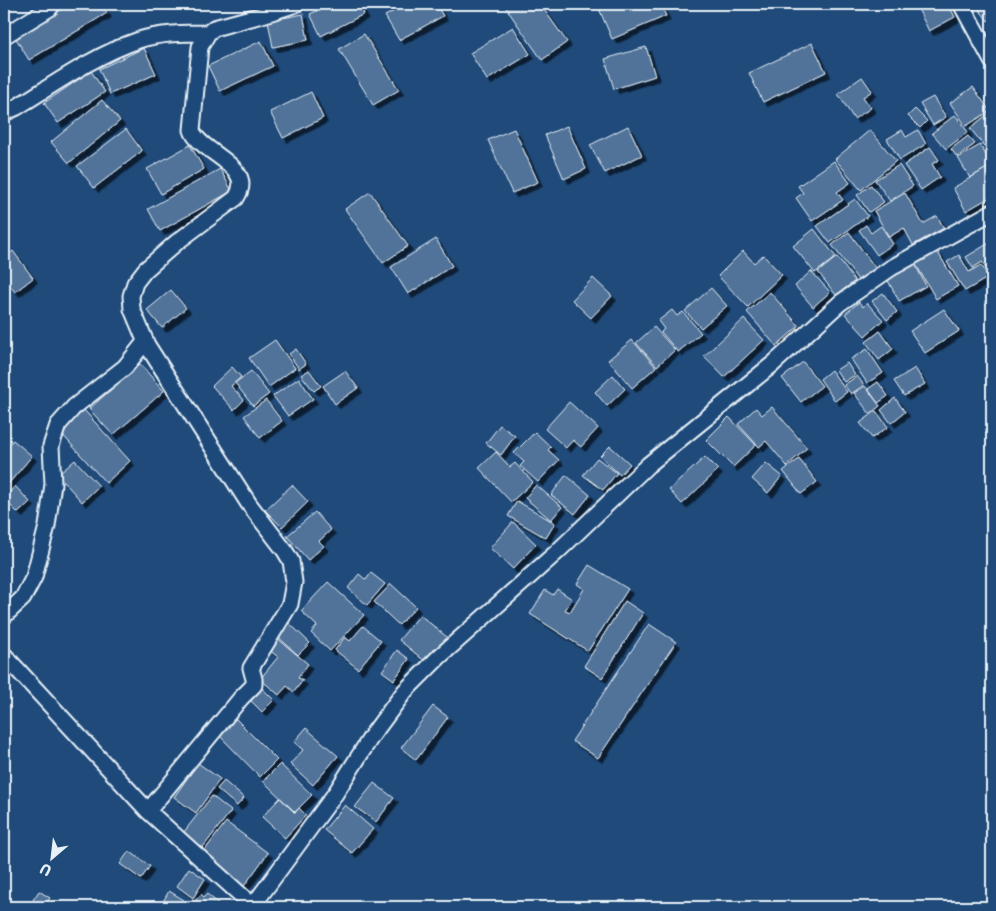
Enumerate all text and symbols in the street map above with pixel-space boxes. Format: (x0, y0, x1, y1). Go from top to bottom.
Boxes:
north arrow (28, 834, 78, 884)
text: U (36, 858, 55, 882)

